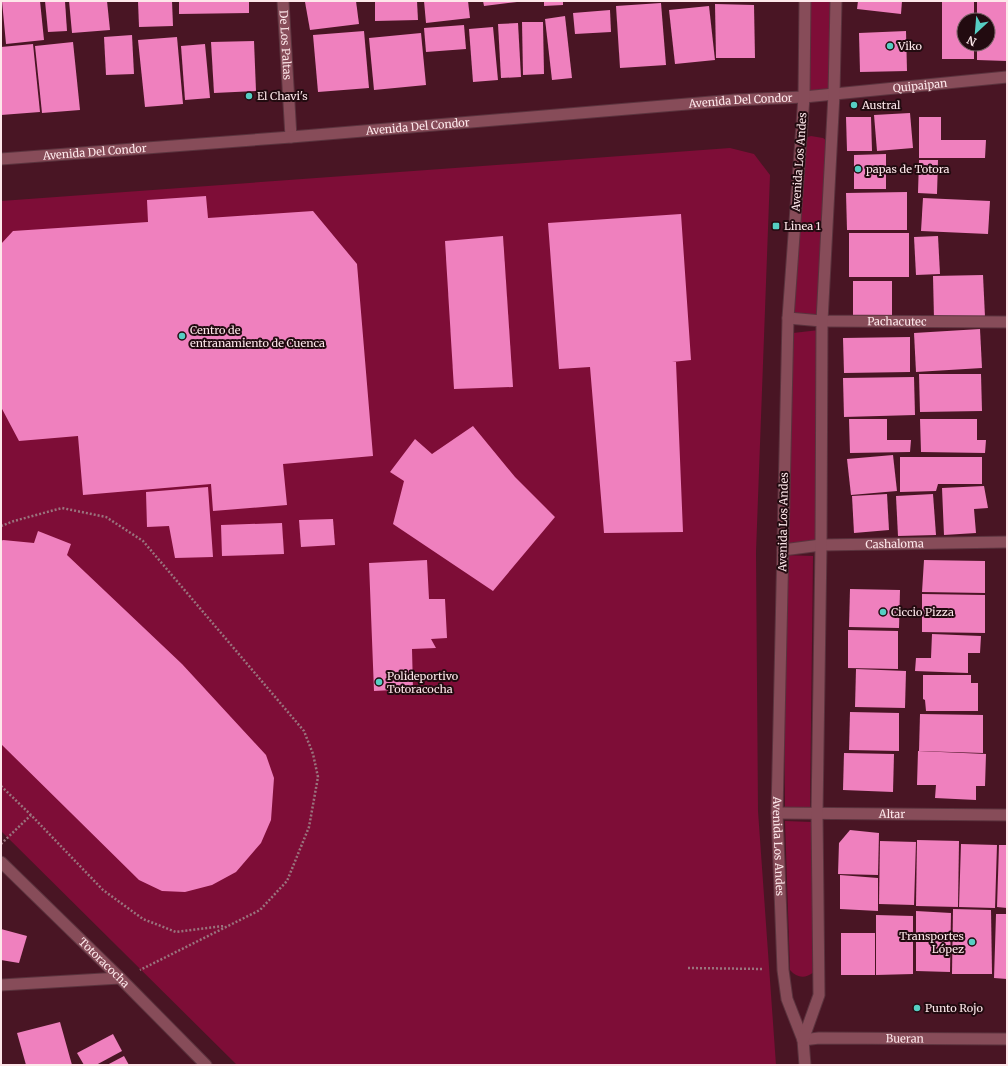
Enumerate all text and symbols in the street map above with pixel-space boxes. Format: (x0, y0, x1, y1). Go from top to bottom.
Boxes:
street label: De Los Paltas (277, 9, 295, 80)
north arrow (956, 12, 996, 52)
text: N (964, 33, 979, 49)
place label: Viko (897, 39, 922, 53)
marker: Viko (885, 41, 895, 51)
street label: Quipaipan (892, 76, 949, 95)
place label: El Chavi's (257, 89, 308, 103)
street label: Avenida Del Condor (687, 90, 793, 111)
marker: El Chavi's (244, 91, 254, 101)
place label: Austral (861, 98, 901, 112)
marker: Austral (849, 100, 859, 110)
street label: Avenida Los Andes (788, 112, 809, 213)
street label: Avenida Del Condor (364, 115, 470, 138)
street label: Avenida Del Condor (41, 141, 147, 163)
place label: papas de Totora (866, 162, 950, 176)
marker: papas de Totora (853, 164, 863, 174)
place label: Linea 1 (784, 219, 821, 233)
marker: Linea 1 (771, 221, 781, 231)
street label: Pachacutec (867, 314, 927, 329)
place label: Centro de entranamiento de Cuenca (190, 323, 325, 350)
marker: Centro de entranamiento de Cuenca (177, 331, 187, 341)
street label: Avenida Los Andes (775, 472, 791, 573)
street label: Cashaloma (865, 536, 924, 551)
place label: Ciccio Pizza (891, 605, 954, 619)
marker: Ciccio Pizza (878, 607, 888, 617)
place label: Polideportivo Totoracocha (387, 669, 459, 696)
marker: Polideportivo Totoracocha (374, 677, 384, 687)
street label: Avenida Los Andes (770, 795, 787, 896)
street label: Altar (878, 807, 905, 821)
place label: Transportes López (899, 929, 964, 956)
street label: Totoracocha (76, 935, 133, 991)
marker: Transportes López (967, 937, 977, 947)
place label: Punto Rojo (925, 1001, 983, 1015)
marker: Punto Rojo (912, 1003, 922, 1013)
street label: Bueran (886, 1031, 925, 1046)

